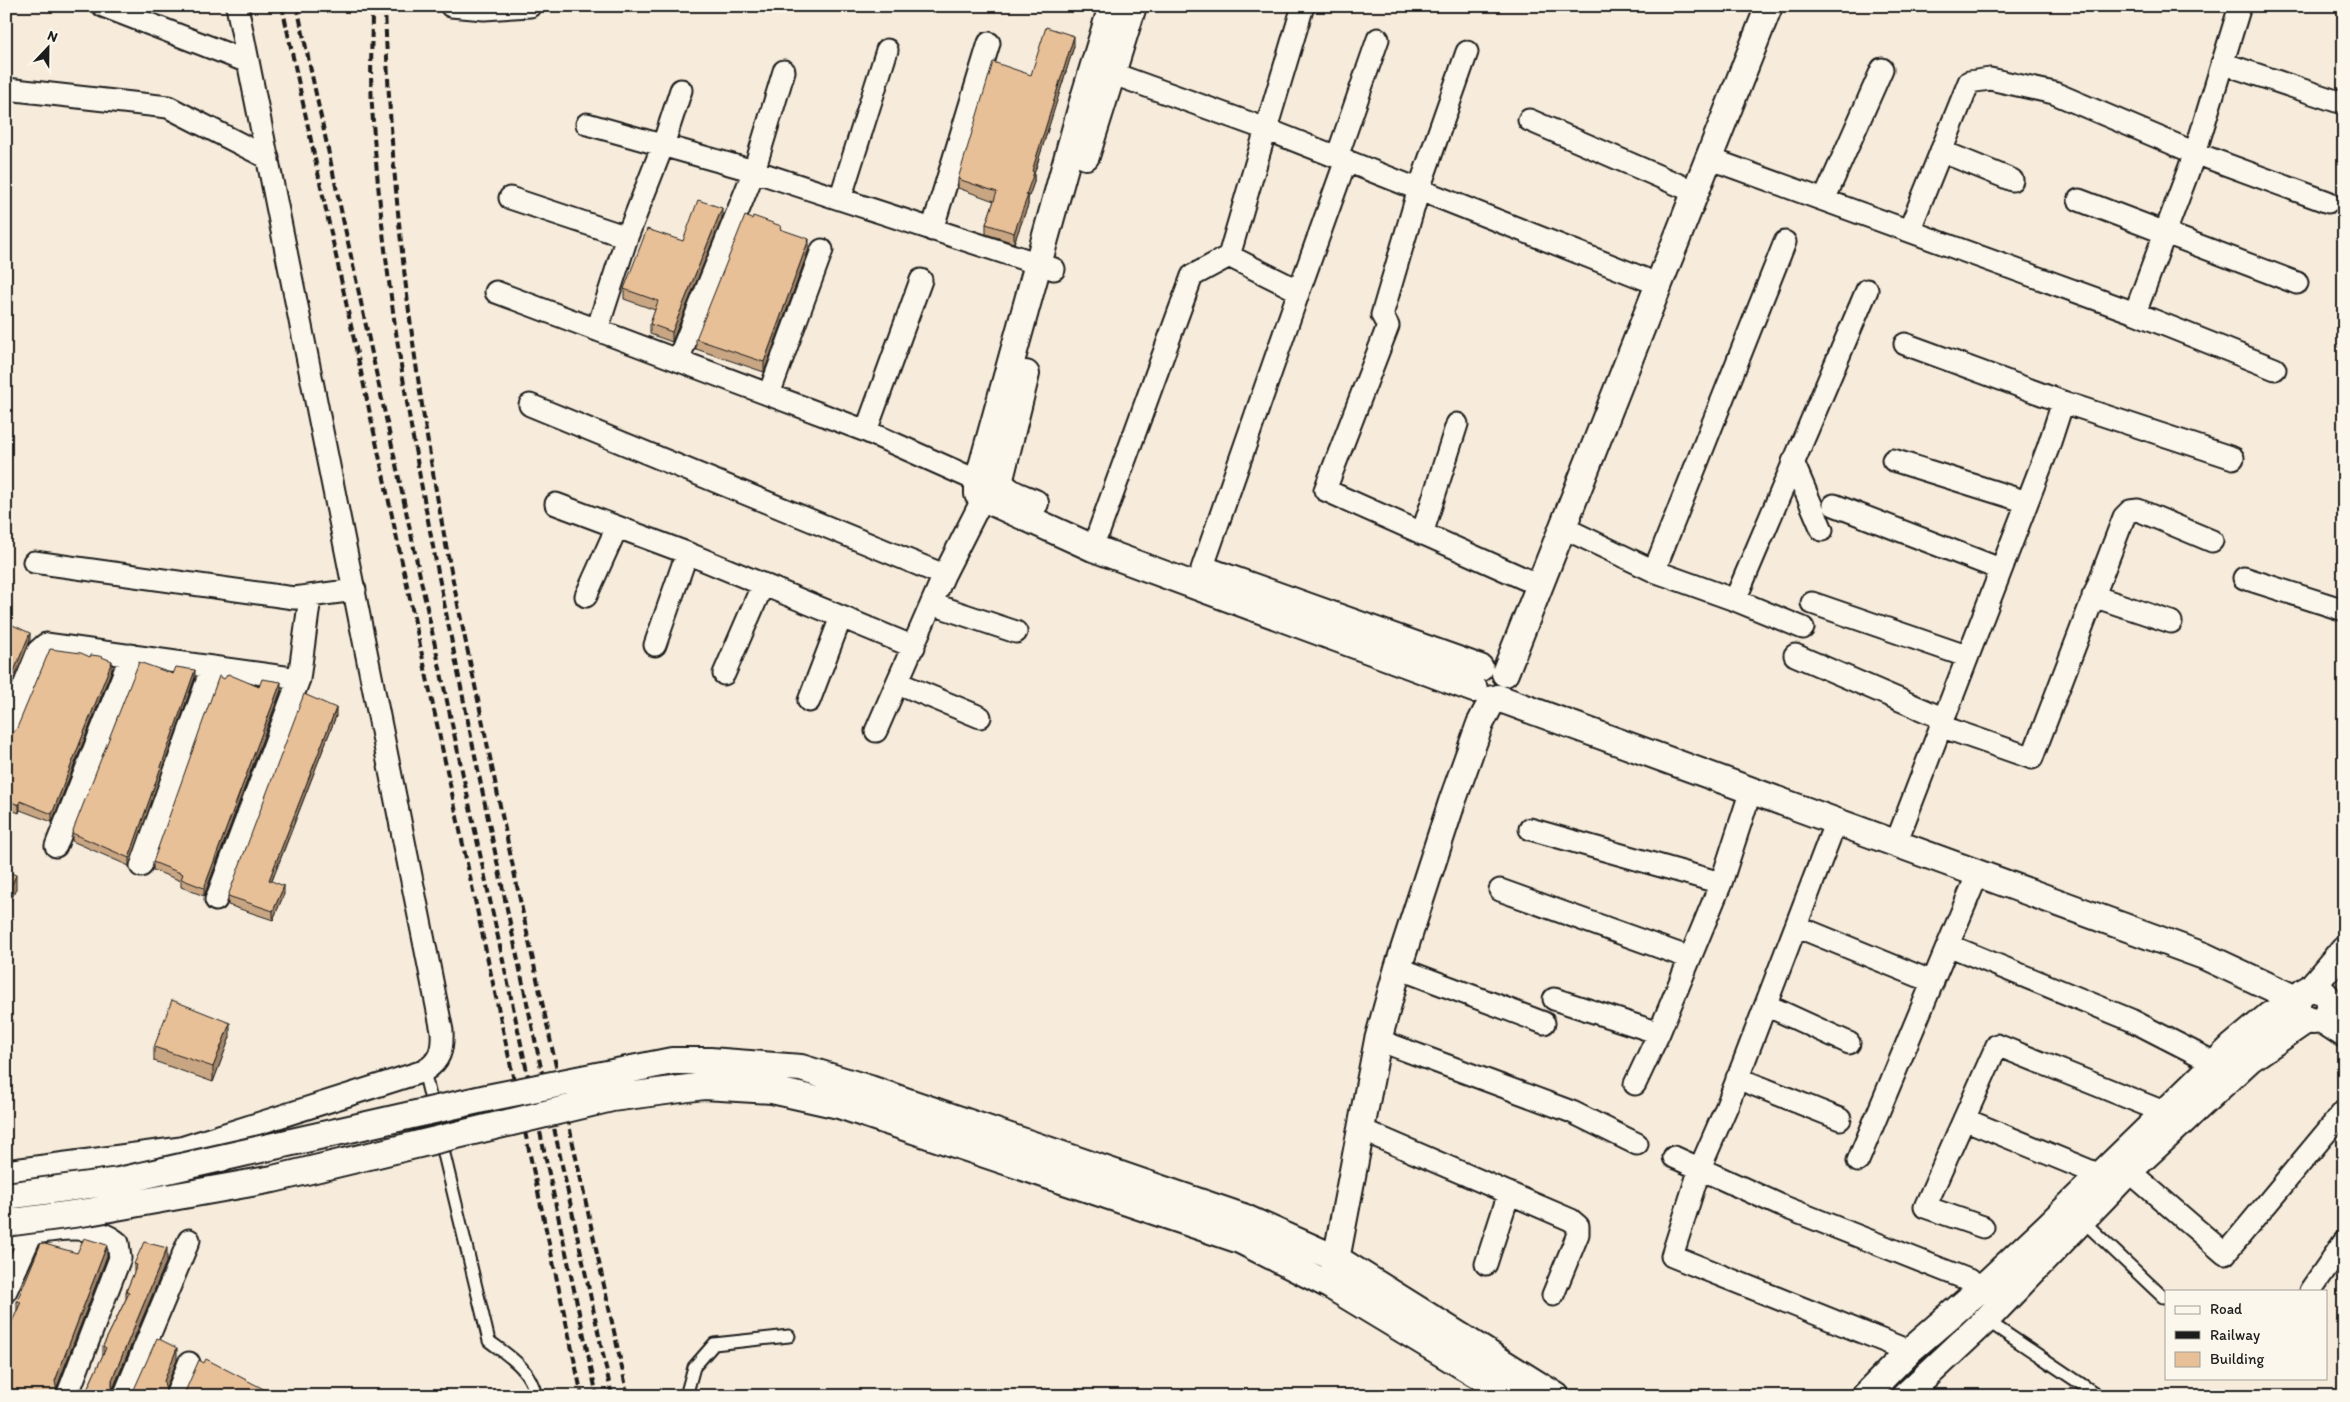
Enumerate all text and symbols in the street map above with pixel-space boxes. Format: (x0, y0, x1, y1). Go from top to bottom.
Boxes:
north arrow (22, 22, 72, 72)
text: N (45, 27, 60, 46)
legend (2165, 1290, 2328, 1380)
text: Road (2210, 1300, 2243, 1318)
text: Railway (2210, 1326, 2260, 1344)
text: Building (2210, 1350, 2264, 1368)

